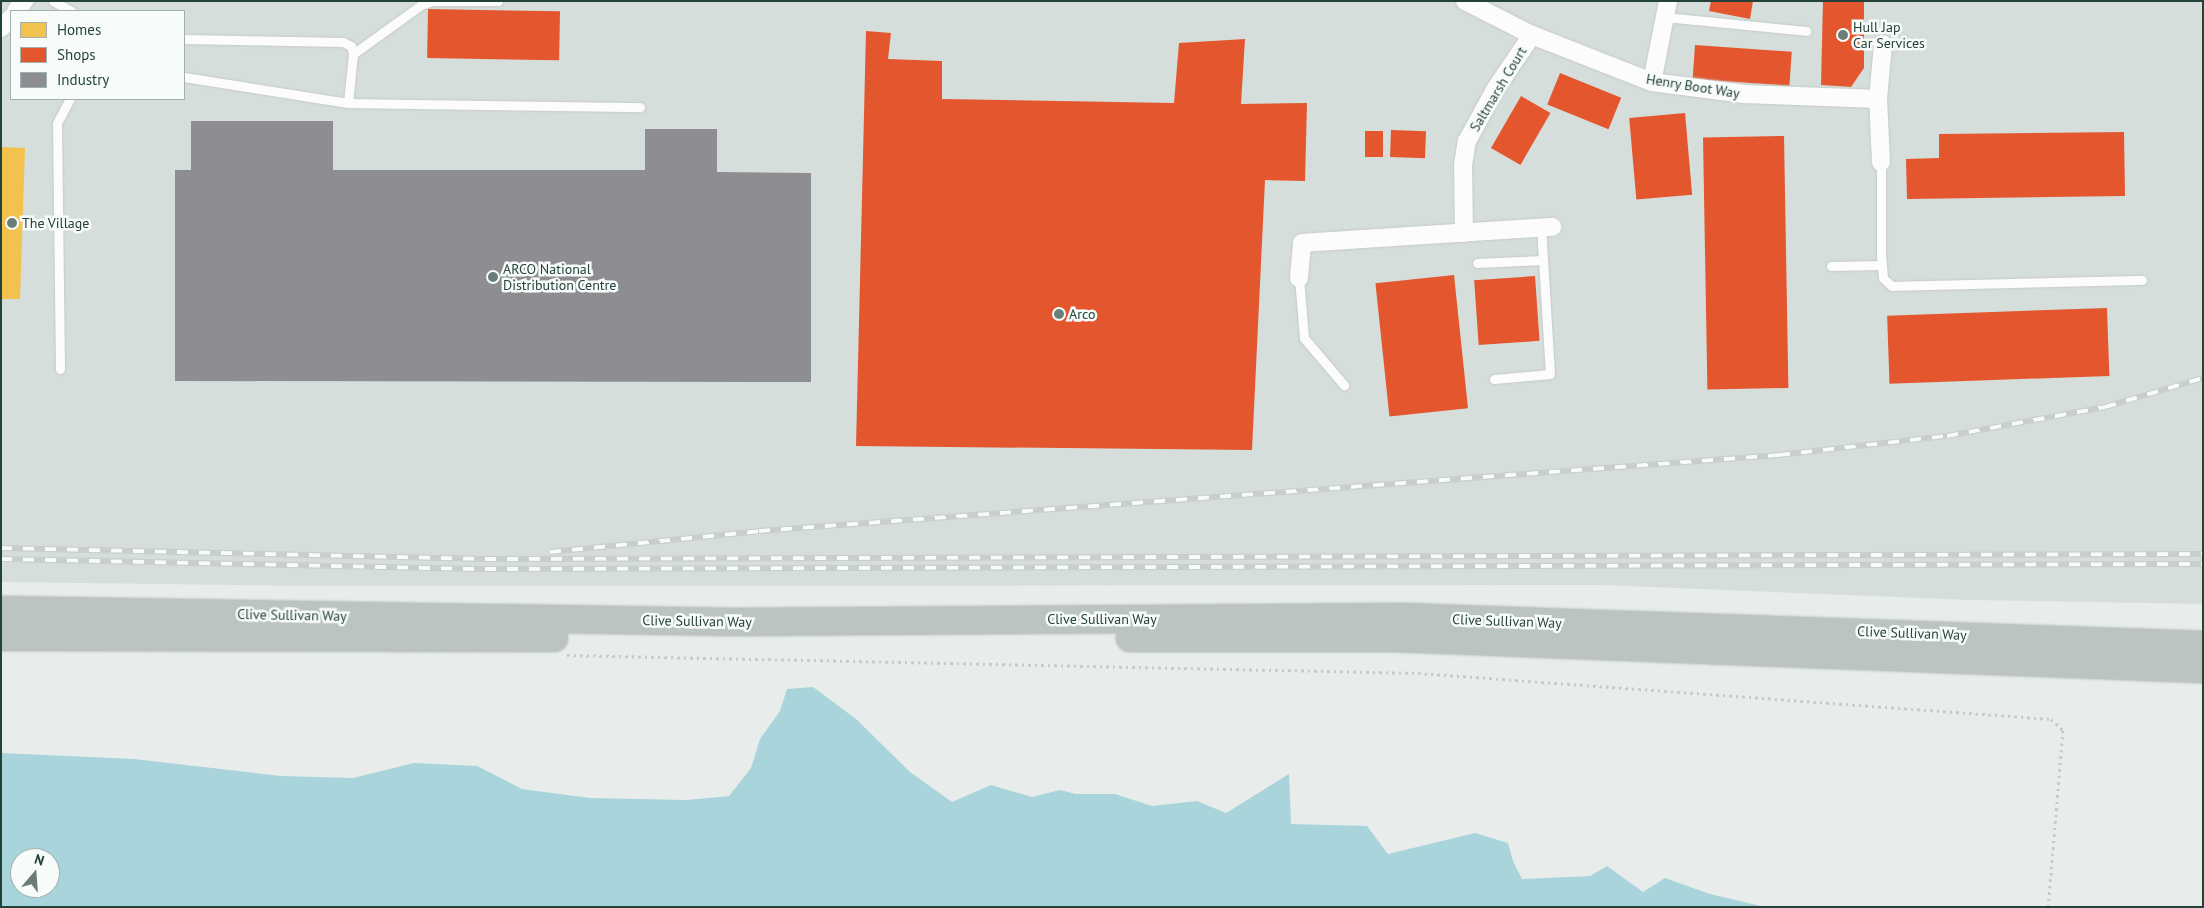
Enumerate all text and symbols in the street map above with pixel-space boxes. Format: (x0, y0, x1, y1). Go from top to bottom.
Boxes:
legend (10, 10, 185, 100)
place label: Hull Jap Car Services (1853, 19, 1925, 52)
text: Homes (57, 20, 101, 39)
marker: Hull Jap Car Services (1837, 29, 1849, 41)
street label: Saltmarsh Court (1466, 44, 1530, 134)
text: Shops (57, 45, 96, 64)
text: Industry (57, 70, 109, 89)
street label: Henry Boot Way (1645, 70, 1741, 102)
place label: The Village (22, 215, 90, 231)
marker: The Village (6, 217, 18, 229)
place label: ARCO National Distribution Centre (503, 261, 616, 294)
marker: ARCO National Distribution Centre (487, 271, 499, 283)
place label: Arco (1069, 306, 1095, 322)
marker: Arco (1053, 308, 1065, 320)
street label: Clive Sullivan Way (237, 606, 347, 624)
street label: Clive Sullivan Way (1047, 611, 1157, 627)
street label: Clive Sullivan Way (1452, 611, 1562, 631)
street label: Clive Sullivan Way (642, 612, 752, 630)
street label: Clive Sullivan Way (1857, 623, 1967, 643)
north arrow (10, 848, 60, 898)
text: N (32, 850, 46, 870)

